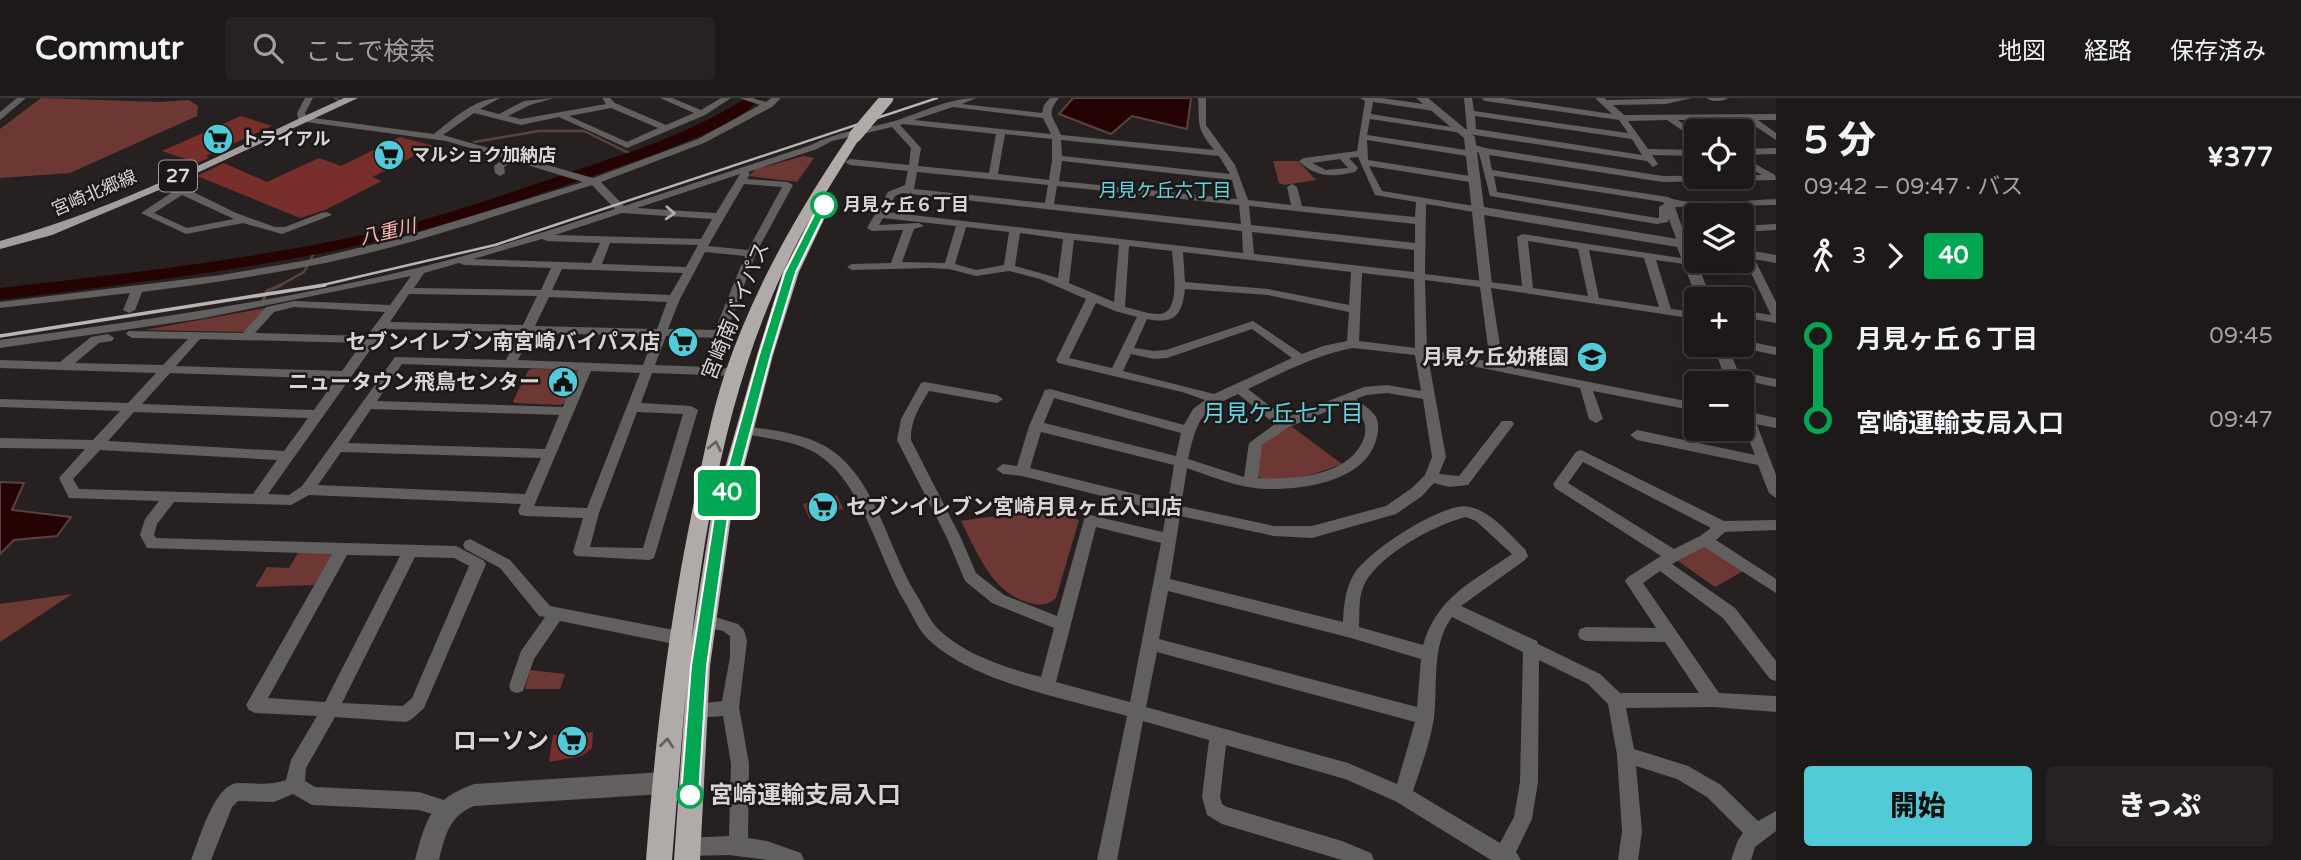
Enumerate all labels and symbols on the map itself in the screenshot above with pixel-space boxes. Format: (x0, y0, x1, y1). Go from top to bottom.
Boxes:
supermarket icon: トライアル (201, 122, 235, 156)
place label: トライアル (241, 128, 331, 150)
supermarket icon: マルショク加納店 (372, 138, 406, 172)
place label: マルショク加納店 (412, 144, 556, 166)
road number: 27 (159, 160, 197, 192)
street label: 宮崎北郷線 (48, 165, 140, 221)
district label: 月見ケ丘六丁目 (1098, 180, 1232, 202)
marker: 月見ヶ丘６丁目 (811, 192, 837, 218)
place label: 月見ヶ丘６丁目 (843, 194, 969, 216)
one-way arrow (665, 205, 676, 220)
water label: 八重川 (358, 214, 420, 249)
street label: 宮崎南バイパス (697, 238, 775, 384)
supermarket icon: セブンイレブン南宮崎バイパス店 (666, 325, 700, 359)
place label: セブンイレブン南宮崎バイパス店 (345, 330, 660, 355)
school or university icon: 月見ケ丘幼稚園 (1575, 340, 1609, 374)
place label: 月見ケ丘幼稚園 (1422, 345, 1569, 370)
public building icon: ニュータウン飛鳥センター (546, 365, 580, 399)
place label: ニュータウン飛鳥センター (288, 370, 540, 395)
district label: 月見ケ丘七丁目 (1203, 400, 1364, 428)
one-way arrow (707, 440, 722, 452)
line badge: 40 (696, 470, 758, 516)
supermarket icon: セブンイレブン宮崎月見ヶ丘入口店 (806, 490, 840, 524)
place label: セブンイレブン宮崎月見ヶ丘入口店 (846, 495, 1182, 520)
supermarket icon: ローソン (555, 724, 589, 758)
place label: ローソン (453, 727, 549, 756)
one-way arrow (660, 737, 675, 749)
place label: 宮崎運輸支局入口 (709, 781, 901, 810)
marker: 宮崎運輸支局入口 (677, 782, 703, 808)

